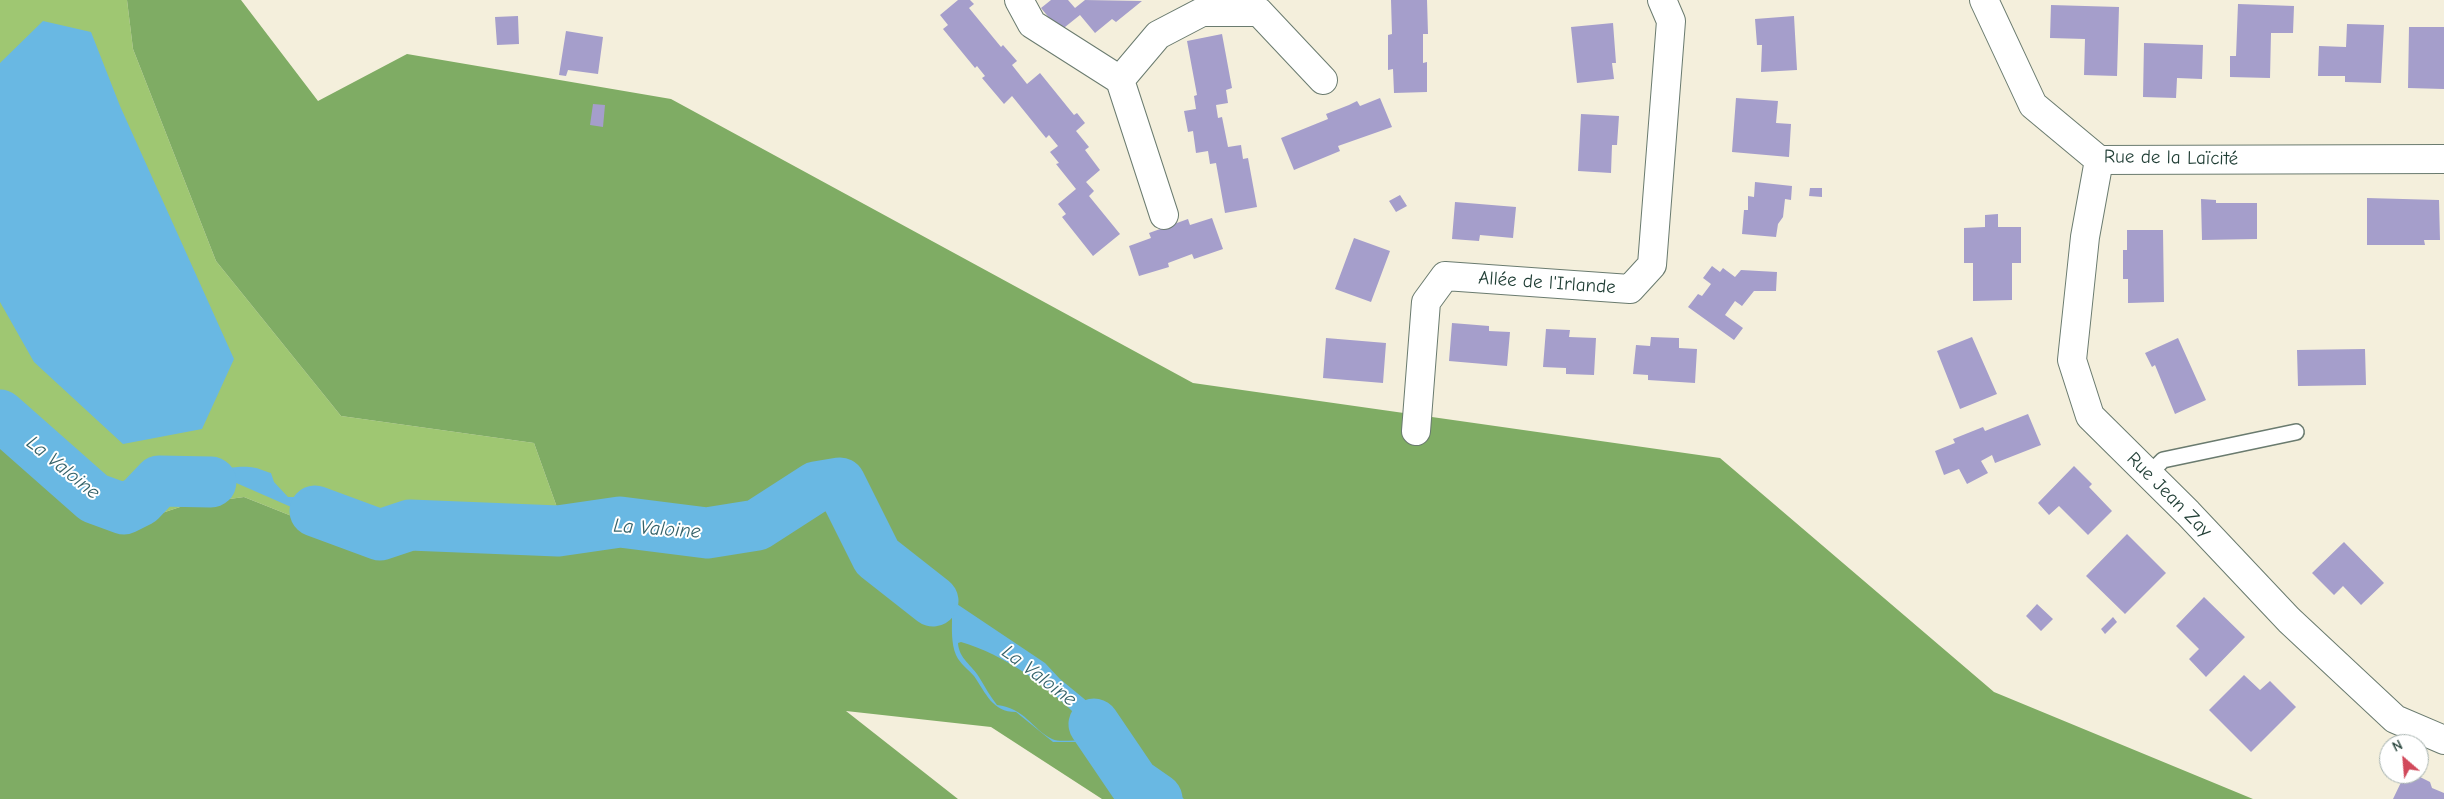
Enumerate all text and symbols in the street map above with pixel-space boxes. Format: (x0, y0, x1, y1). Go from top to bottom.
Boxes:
street label: Rue de la Laïcité (2104, 145, 2238, 171)
street label: Allée de l'Irlande (1478, 267, 1616, 299)
water label: La Valoine (21, 431, 105, 505)
street label: Rue Jean Zay (2122, 448, 2216, 542)
water label: La Valoine (612, 514, 702, 544)
water label: La Valoine (997, 640, 1081, 712)
north arrow (2379, 734, 2429, 784)
text: N (2389, 736, 2405, 756)

